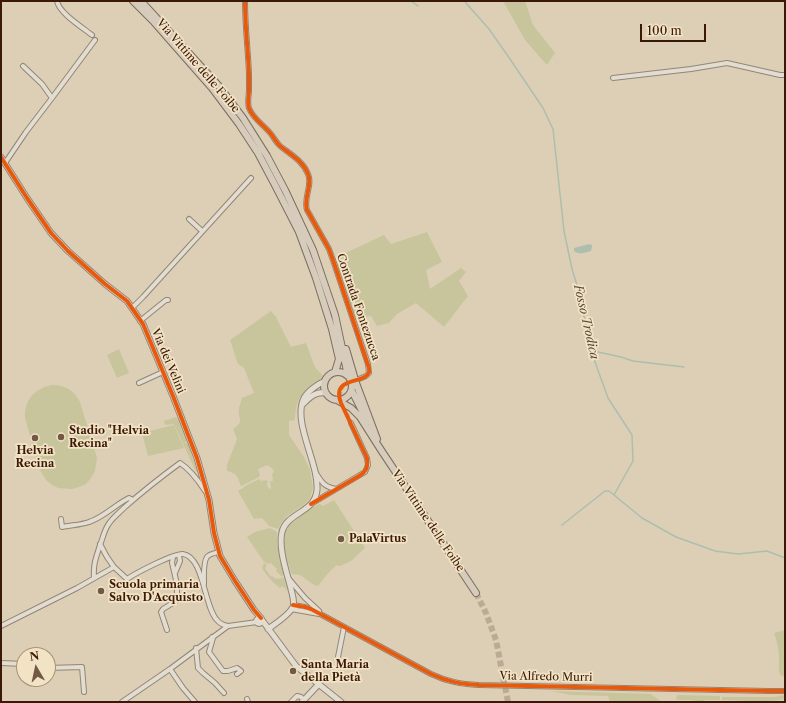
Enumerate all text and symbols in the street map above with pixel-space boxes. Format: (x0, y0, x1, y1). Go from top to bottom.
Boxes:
street label: Via Vittime delle Foibe (154, 16, 242, 116)
scale bar (642, 16, 708, 42)
text: 100 m (647, 23, 682, 38)
street label: Contrada Fontezucca (334, 252, 382, 362)
water label: Fosso Trodica (570, 283, 602, 361)
street label: Via dei Velini (148, 327, 188, 395)
place label: Stadio "Helvia Recina" (69, 424, 149, 450)
marker: Stadio "Helvia Recina" (56, 432, 66, 442)
marker: Helvia Recina (30, 433, 40, 443)
place label: Helvia Recina (16, 444, 54, 470)
street label: Via Vittime delle Foibe (389, 468, 467, 574)
place label: PalaVirtus (349, 532, 406, 546)
marker: PalaVirtus (336, 534, 346, 544)
place label: Scuola primaria Salvo D'Acquisto (109, 578, 203, 604)
marker: Scuola primaria Salvo D'Acquisto (96, 586, 106, 596)
north arrow (16, 647, 56, 687)
text: N (28, 648, 40, 664)
place label: Santa Maria della Pietà (301, 658, 369, 684)
marker: Santa Maria della Pietà (288, 666, 298, 676)
street label: Via Alfredo Murri (500, 670, 592, 684)

